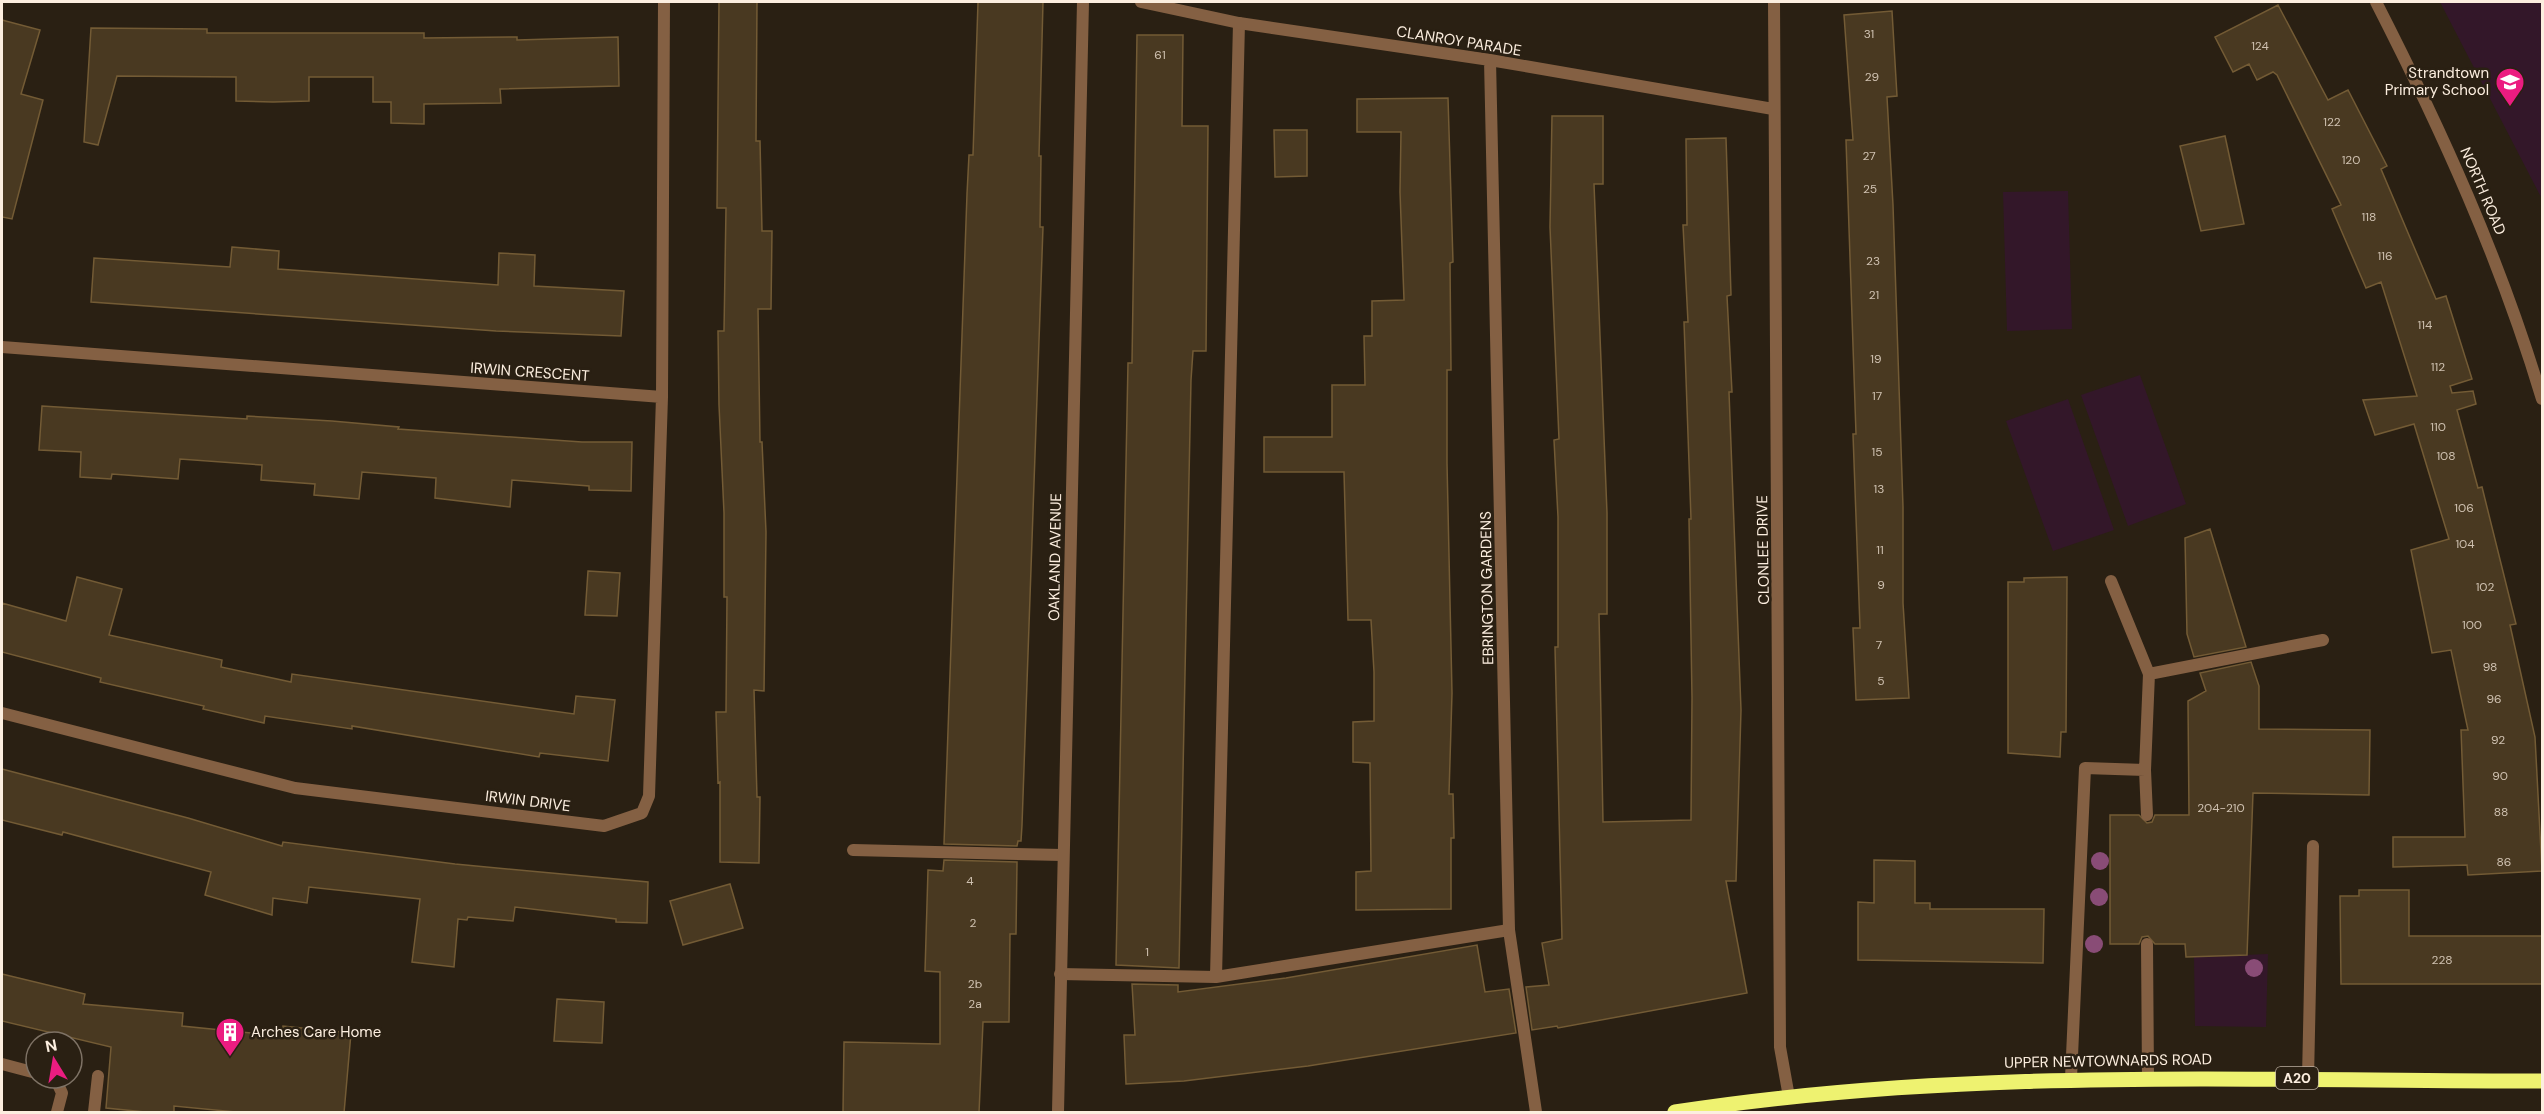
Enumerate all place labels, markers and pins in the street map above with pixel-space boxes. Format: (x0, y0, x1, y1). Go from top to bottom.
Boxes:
place label: Strandtown Primary School (2385, 63, 2489, 100)
school or university icon: Strandtown Primary School (2494, 66, 2526, 108)
building icon: Arches Care Home (214, 1016, 246, 1058)
place label: Arches Care Home (251, 1022, 381, 1042)

